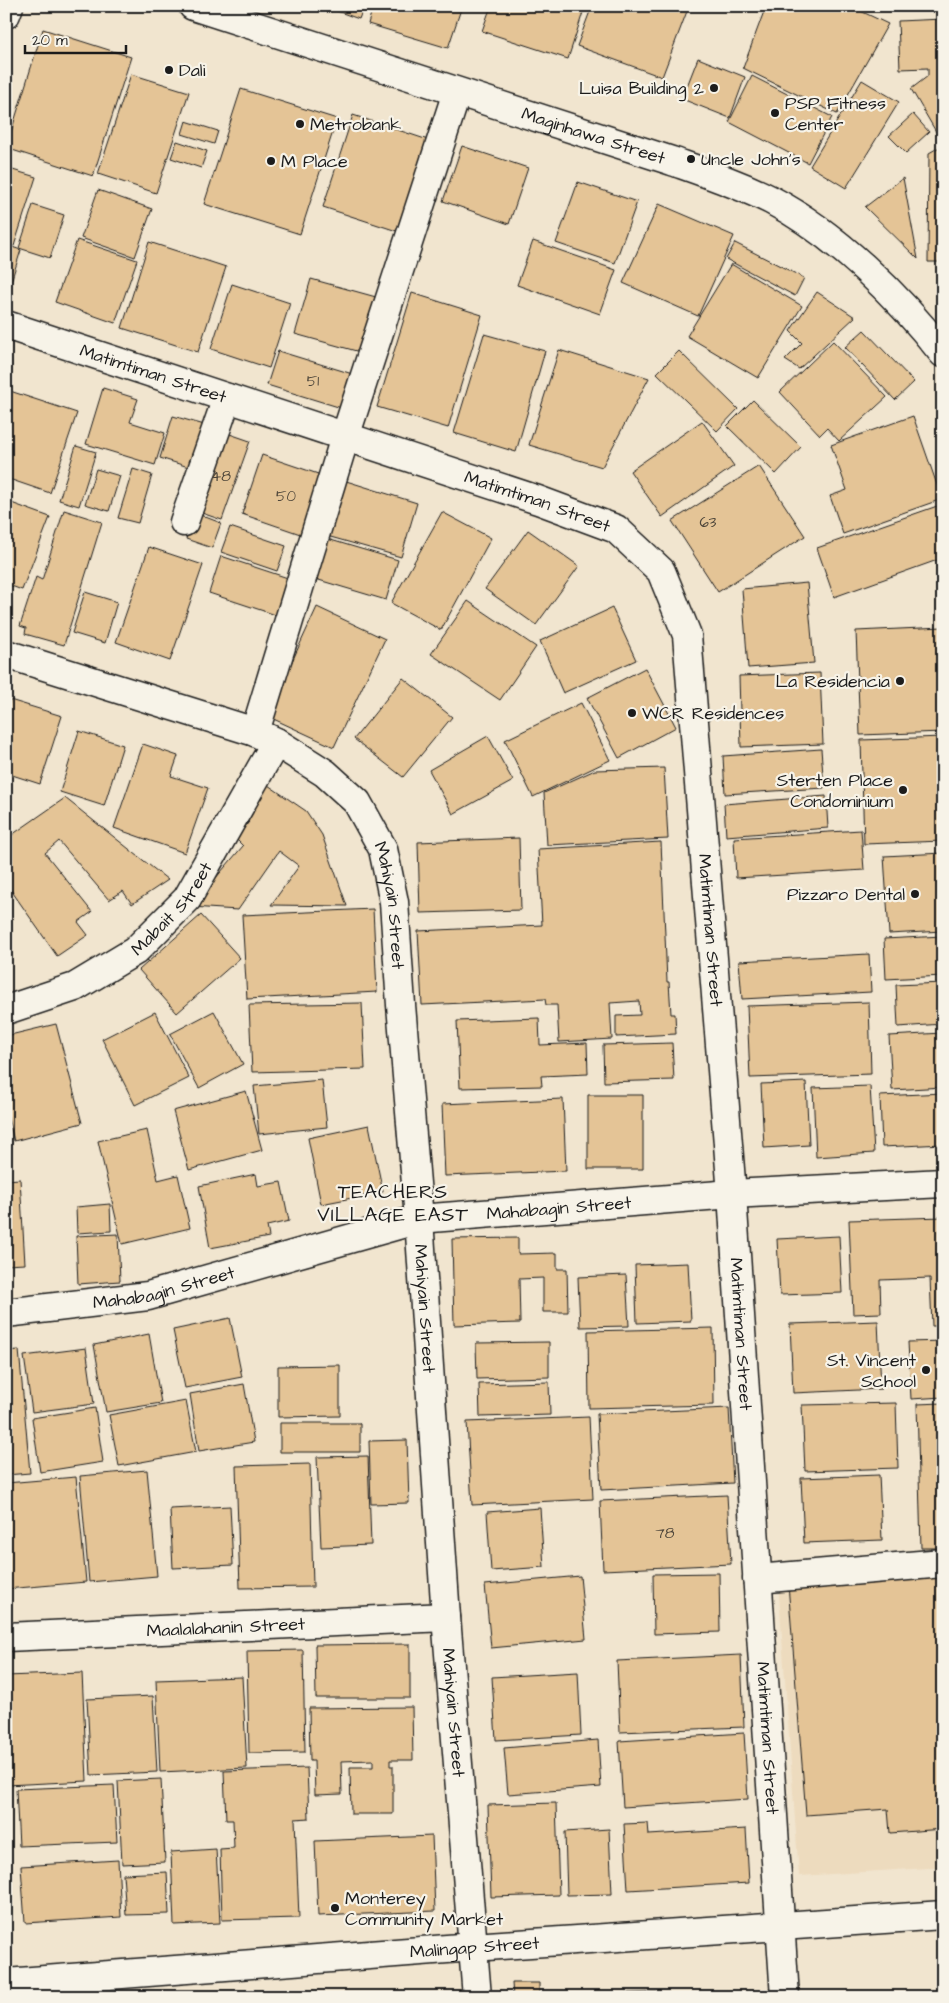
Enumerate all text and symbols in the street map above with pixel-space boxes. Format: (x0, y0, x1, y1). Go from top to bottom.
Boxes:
scale bar (25, 22, 126, 54)
text: 20 m (32, 30, 68, 51)
place label: Dali (179, 58, 206, 83)
marker: Dali (163, 64, 175, 76)
place label: Luisa Building 2 (579, 76, 705, 102)
marker: Luisa Building 2 (708, 82, 720, 94)
place label: PSP Fitness Center (785, 91, 886, 137)
street label: Maginhawa Street (518, 101, 669, 171)
marker: PSP Fitness Center (769, 107, 781, 119)
place label: Metrobank (310, 112, 401, 137)
marker: Metrobank (294, 118, 306, 130)
place label: Uncle John's (701, 147, 801, 172)
place label: M Place (281, 149, 348, 174)
marker: Uncle John's (685, 153, 697, 165)
marker: M Place (265, 155, 277, 167)
street label: Matimtiman Street (77, 338, 231, 409)
house number: 51 (307, 371, 319, 392)
street label: Matimtiman Street (461, 464, 615, 539)
house number: 48 (211, 466, 231, 487)
house number: 50 (276, 486, 297, 507)
house number: 63 (699, 512, 717, 533)
place label: La Residencia (776, 669, 890, 694)
marker: La Residencia (894, 675, 906, 687)
place label: WCR Residences (642, 701, 784, 726)
marker: WCR Residences (626, 707, 638, 719)
place label: Sterten Place Condominium (777, 768, 893, 814)
marker: Sterten Place Condominium (897, 784, 909, 796)
street label: Mahiyain Street (368, 836, 411, 971)
street label: Matimtiman Street (692, 853, 729, 1008)
street label: Mabait Street (125, 857, 218, 961)
place label: Pizzaro Dental (787, 882, 905, 907)
marker: Pizzaro Dental (909, 888, 921, 900)
district label: TEACHERS VILLAGE EAST (317, 1178, 469, 1229)
street label: Mahabagin Street (485, 1190, 633, 1226)
street label: Mahiyain Street (408, 1243, 442, 1375)
street label: Matimtiman Street (724, 1257, 759, 1412)
street label: Mahabagin Street (91, 1259, 238, 1315)
place label: St. Vincent School (827, 1348, 917, 1394)
marker: St. Vincent School (920, 1364, 932, 1376)
house number: 78 (656, 1523, 675, 1544)
street label: Maalalahanin Street (146, 1611, 306, 1643)
street label: Mahiyain Street (436, 1647, 472, 1779)
street label: Matimtiman Street (750, 1661, 785, 1816)
place label: Monterey Community Market (345, 1886, 504, 1933)
marker: Monterey Community Market (329, 1902, 341, 1914)
street label: Malingap Street (409, 1930, 541, 1964)

